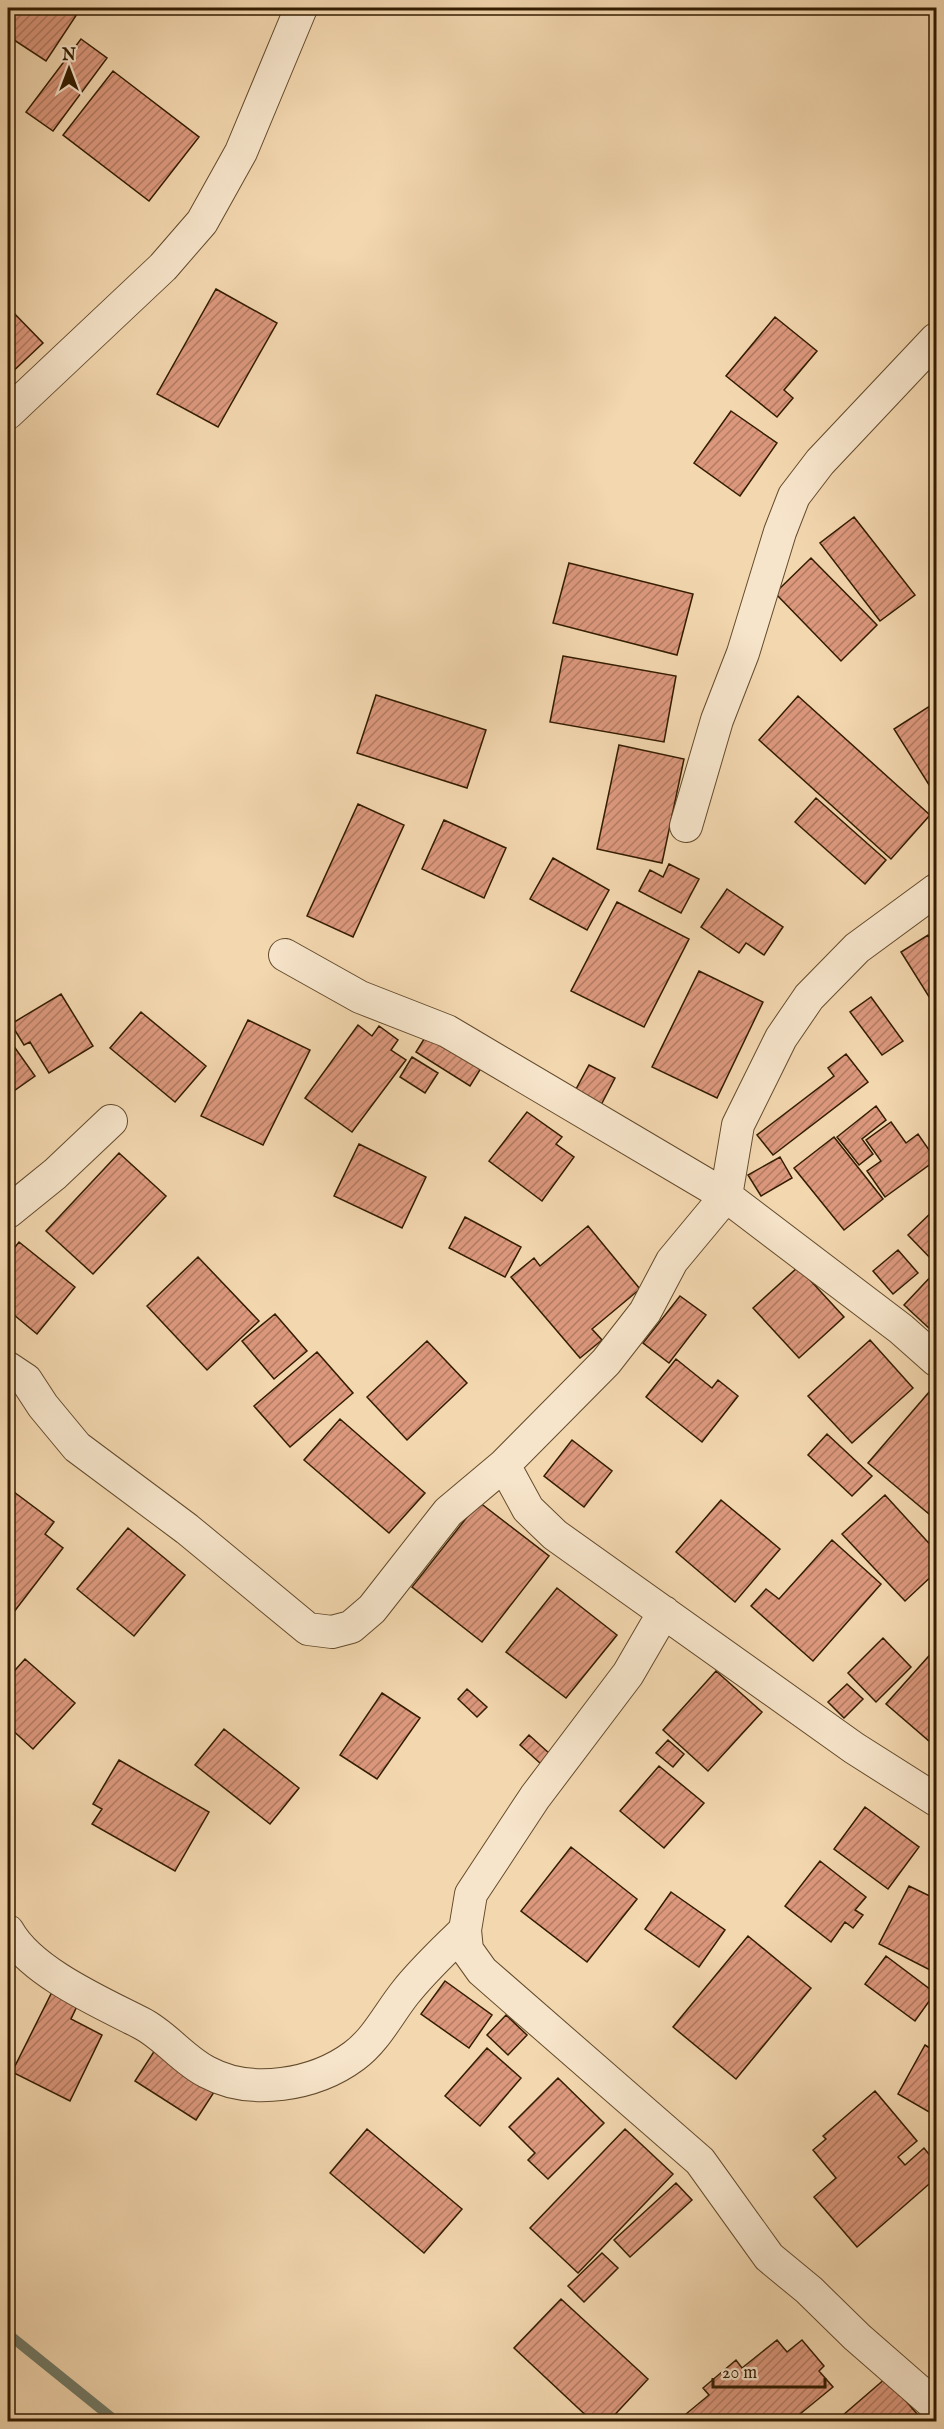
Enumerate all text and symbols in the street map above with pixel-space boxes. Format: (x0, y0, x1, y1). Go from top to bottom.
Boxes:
north arrow (39, 39, 99, 99)
text: N (61, 46, 76, 66)
scale bar (713, 2351, 826, 2389)
text: 20 m (722, 2362, 757, 2385)

